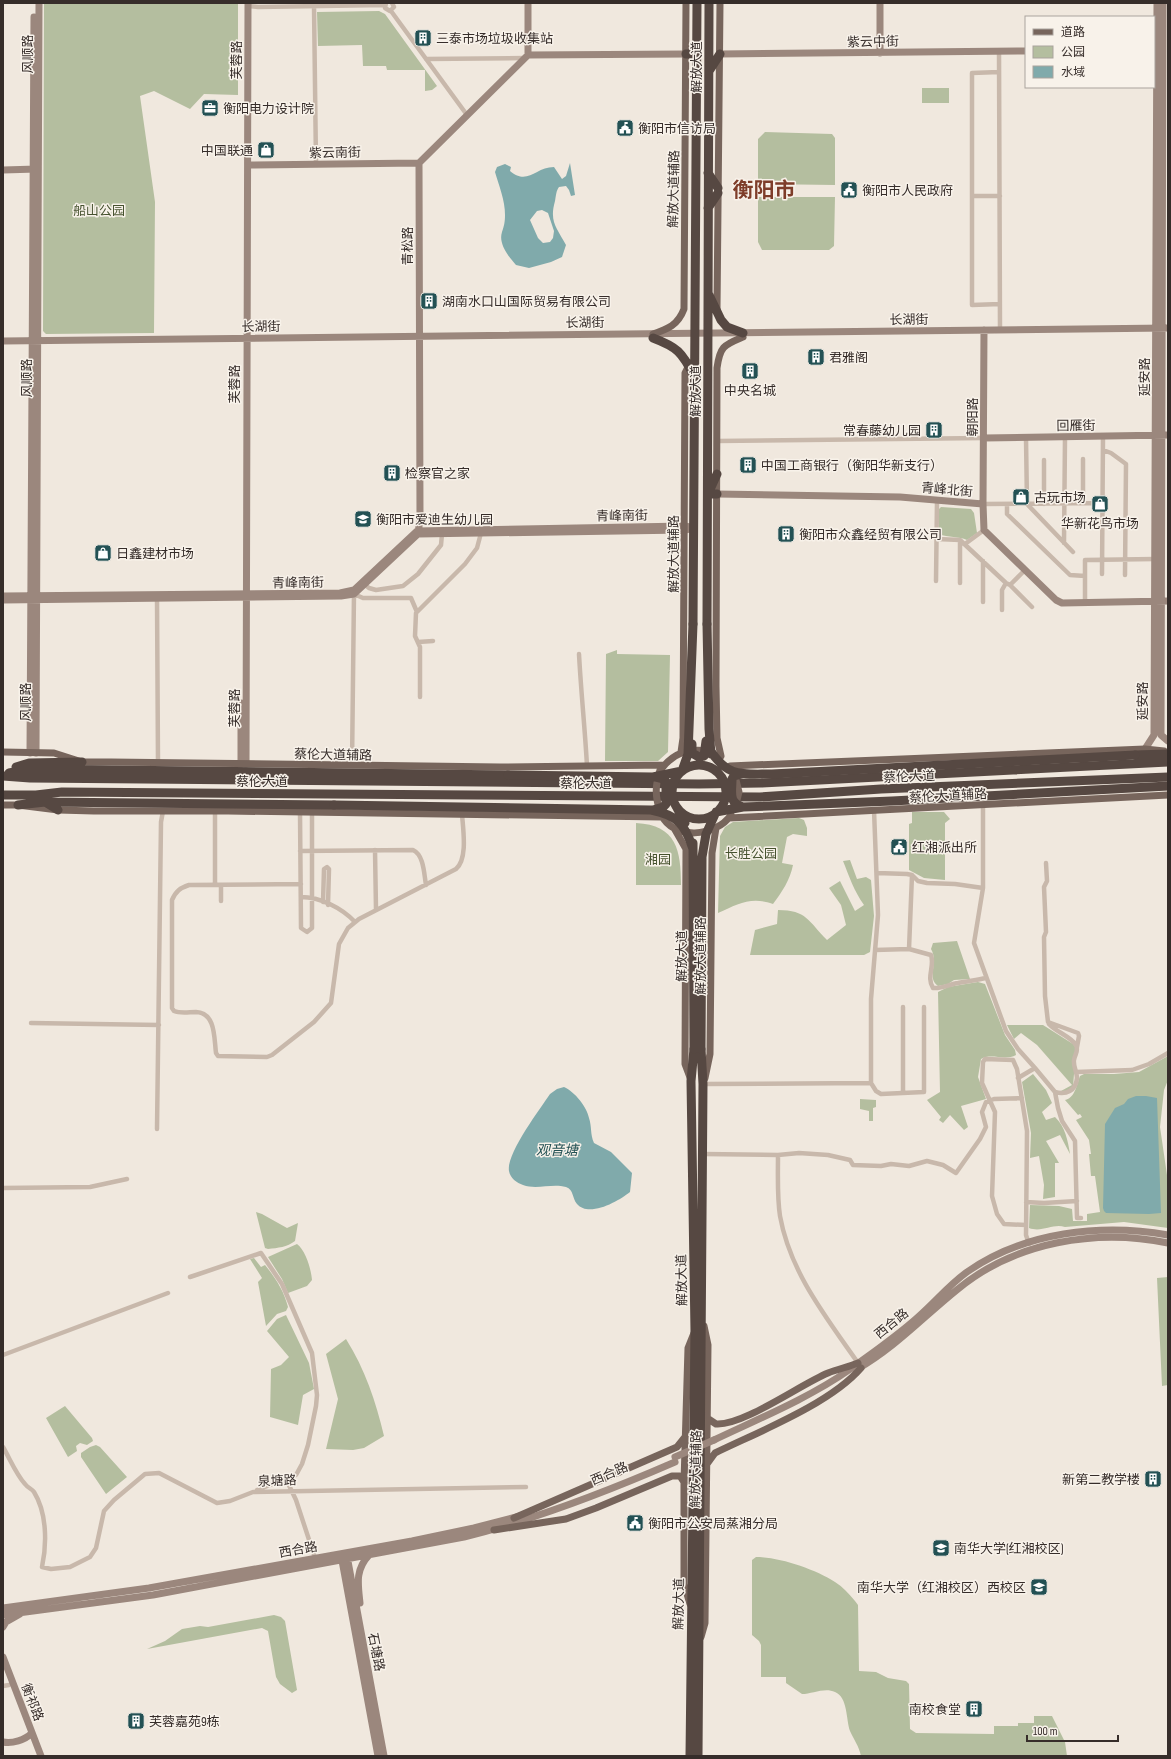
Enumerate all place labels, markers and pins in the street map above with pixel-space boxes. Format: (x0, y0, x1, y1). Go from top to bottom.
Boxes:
building icon: 三泰市场垃圾收集站 (413, 28, 433, 48)
place label: 三泰市场垃圾收集站 (436, 31, 553, 47)
office icon: 衡阳电力设计院 (200, 98, 220, 118)
place label: 衡阳电力设计院 (223, 101, 314, 117)
public building icon: 衡阳市信访局 (615, 118, 635, 138)
place label: 衡阳市信访局 (638, 121, 716, 137)
shop icon: 中国联通 (256, 140, 276, 160)
place label: 中国联通 (201, 143, 253, 159)
public building icon: 衡阳市人民政府 (839, 180, 859, 200)
place label: 衡阳市人民政府 (862, 183, 953, 199)
building icon: 湖南水口山国际贸易有限公司 (419, 291, 439, 311)
place label: 湖南水口山国际贸易有限公司 (442, 294, 611, 310)
building icon: 君雅阁 (806, 347, 826, 367)
place label: 君雅阁 (829, 350, 868, 366)
building icon: 中央名城 (740, 361, 760, 381)
place label: 中央名城 (724, 383, 776, 399)
building icon: 常春藤幼儿园 (924, 420, 944, 440)
place label: 常春藤幼儿园 (843, 423, 921, 439)
building icon: 中国工商银行（衡阳华新支行） (738, 455, 758, 475)
place label: 中国工商银行（衡阳华新支行） (761, 458, 943, 474)
building icon: 检察官之家 (382, 463, 402, 483)
place label: 检察官之家 (405, 466, 470, 482)
shop icon: 古玩市场 (1011, 487, 1031, 507)
place label: 古玩市场 (1034, 490, 1086, 506)
shop icon: 华新花鸟市场 (1090, 494, 1110, 514)
school or university icon: 衡阳市爱迪生幼儿园 (353, 509, 373, 529)
place label: 衡阳市爱迪生幼儿园 (376, 512, 493, 528)
place label: 华新花鸟市场 (1061, 516, 1139, 532)
building icon: 衡阳市众鑫经贸有限公司 (776, 524, 796, 544)
place label: 衡阳市众鑫经贸有限公司 (799, 527, 942, 543)
shop icon: 日鑫建材市场 (93, 543, 113, 563)
place label: 日鑫建材市场 (116, 546, 194, 562)
public building icon: 红湘派出所 (889, 837, 909, 857)
place label: 红湘派出所 (912, 840, 977, 856)
building icon: 新第二教学楼 (1143, 1469, 1163, 1489)
place label: 新第二教学楼 (1062, 1472, 1140, 1488)
public building icon: 衡阳市公安局蒸湘分局 (625, 1513, 645, 1533)
place label: 衡阳市公安局蒸湘分局 (648, 1516, 778, 1532)
school or university icon: 南华大学(红湘校区) (931, 1538, 951, 1558)
place label: 南华大学(红湘校区) (954, 1541, 1064, 1557)
school or university icon: 南华大学（红湘校区）西校区 (1029, 1577, 1049, 1597)
place label: 南华大学（红湘校区）西校区 (857, 1580, 1026, 1596)
building icon: 南校食堂 (964, 1699, 984, 1719)
place label: 南校食堂 (909, 1702, 961, 1718)
building icon: 芙蓉嘉苑9栋 (126, 1711, 146, 1731)
place label: 芙蓉嘉苑9栋 (149, 1714, 220, 1730)

